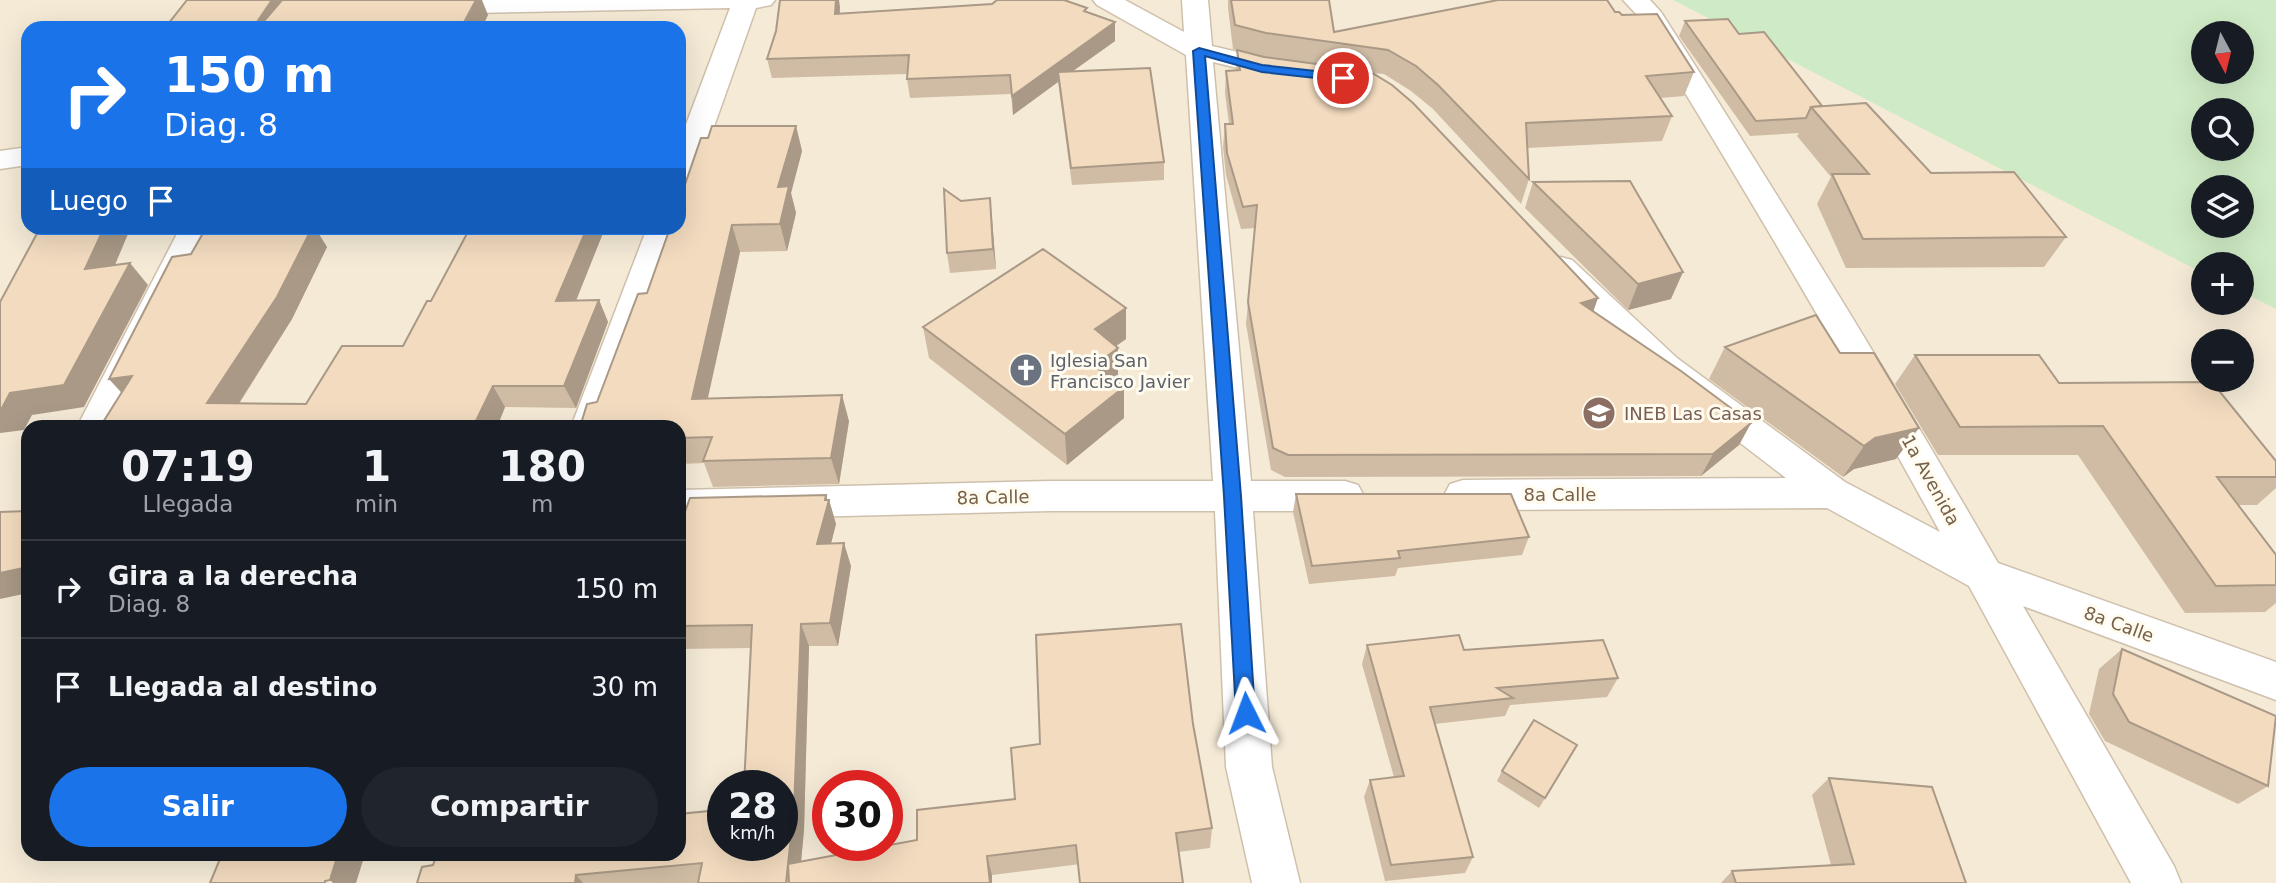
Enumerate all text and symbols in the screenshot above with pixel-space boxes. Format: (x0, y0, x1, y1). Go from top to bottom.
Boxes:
north arrow (2191, 21, 2254, 84)
map controls (2191, 21, 2254, 392)
text: 150 m (164, 47, 334, 104)
pin (1313, 48, 1373, 108)
icon: right (49, 49, 140, 140)
icon: arrive (1324, 59, 1362, 97)
button: search (2191, 98, 2254, 161)
text: Diag. 8 (164, 106, 278, 144)
button: layers (2191, 175, 2254, 238)
icon: arrive (142, 182, 180, 220)
text: Luego (49, 186, 128, 216)
button: + (2191, 252, 2254, 315)
button: − (2191, 329, 2254, 392)
place label: Iglesia San Francisco Javier (1050, 350, 1191, 392)
church icon: Iglesia San Francisco Javier (1007, 351, 1045, 389)
school or university icon: INEB Las Casas (1580, 394, 1618, 432)
place label: INEB Las Casas (1624, 403, 1762, 424)
street label: 1a Avenida (1898, 431, 1964, 529)
text: 07:19 (121, 442, 255, 491)
text: 1 (362, 442, 391, 491)
text: 180 (498, 442, 586, 491)
street label: 8a Calle (1524, 484, 1596, 505)
street label: 8a Calle (956, 486, 1030, 508)
text: Llegada (143, 491, 233, 517)
text: min (355, 491, 398, 517)
text: m (531, 491, 553, 517)
text: Gira a la derecha (108, 561, 358, 591)
icon: right (49, 570, 87, 608)
text: 150 m (575, 574, 658, 604)
text: Diag. 8 (108, 591, 190, 617)
street label: 8a Calle (2081, 602, 2157, 646)
icon: arrive (49, 668, 87, 706)
text: Llegada al destino (108, 672, 377, 702)
text: 30 m (591, 672, 658, 702)
position arrow (1209, 676, 1283, 750)
button: Salir (49, 767, 347, 847)
button: Compartir (361, 767, 658, 847)
speed limit sign: 30 (812, 770, 903, 861)
text: 28 (728, 786, 777, 826)
text: km/h (730, 822, 775, 843)

